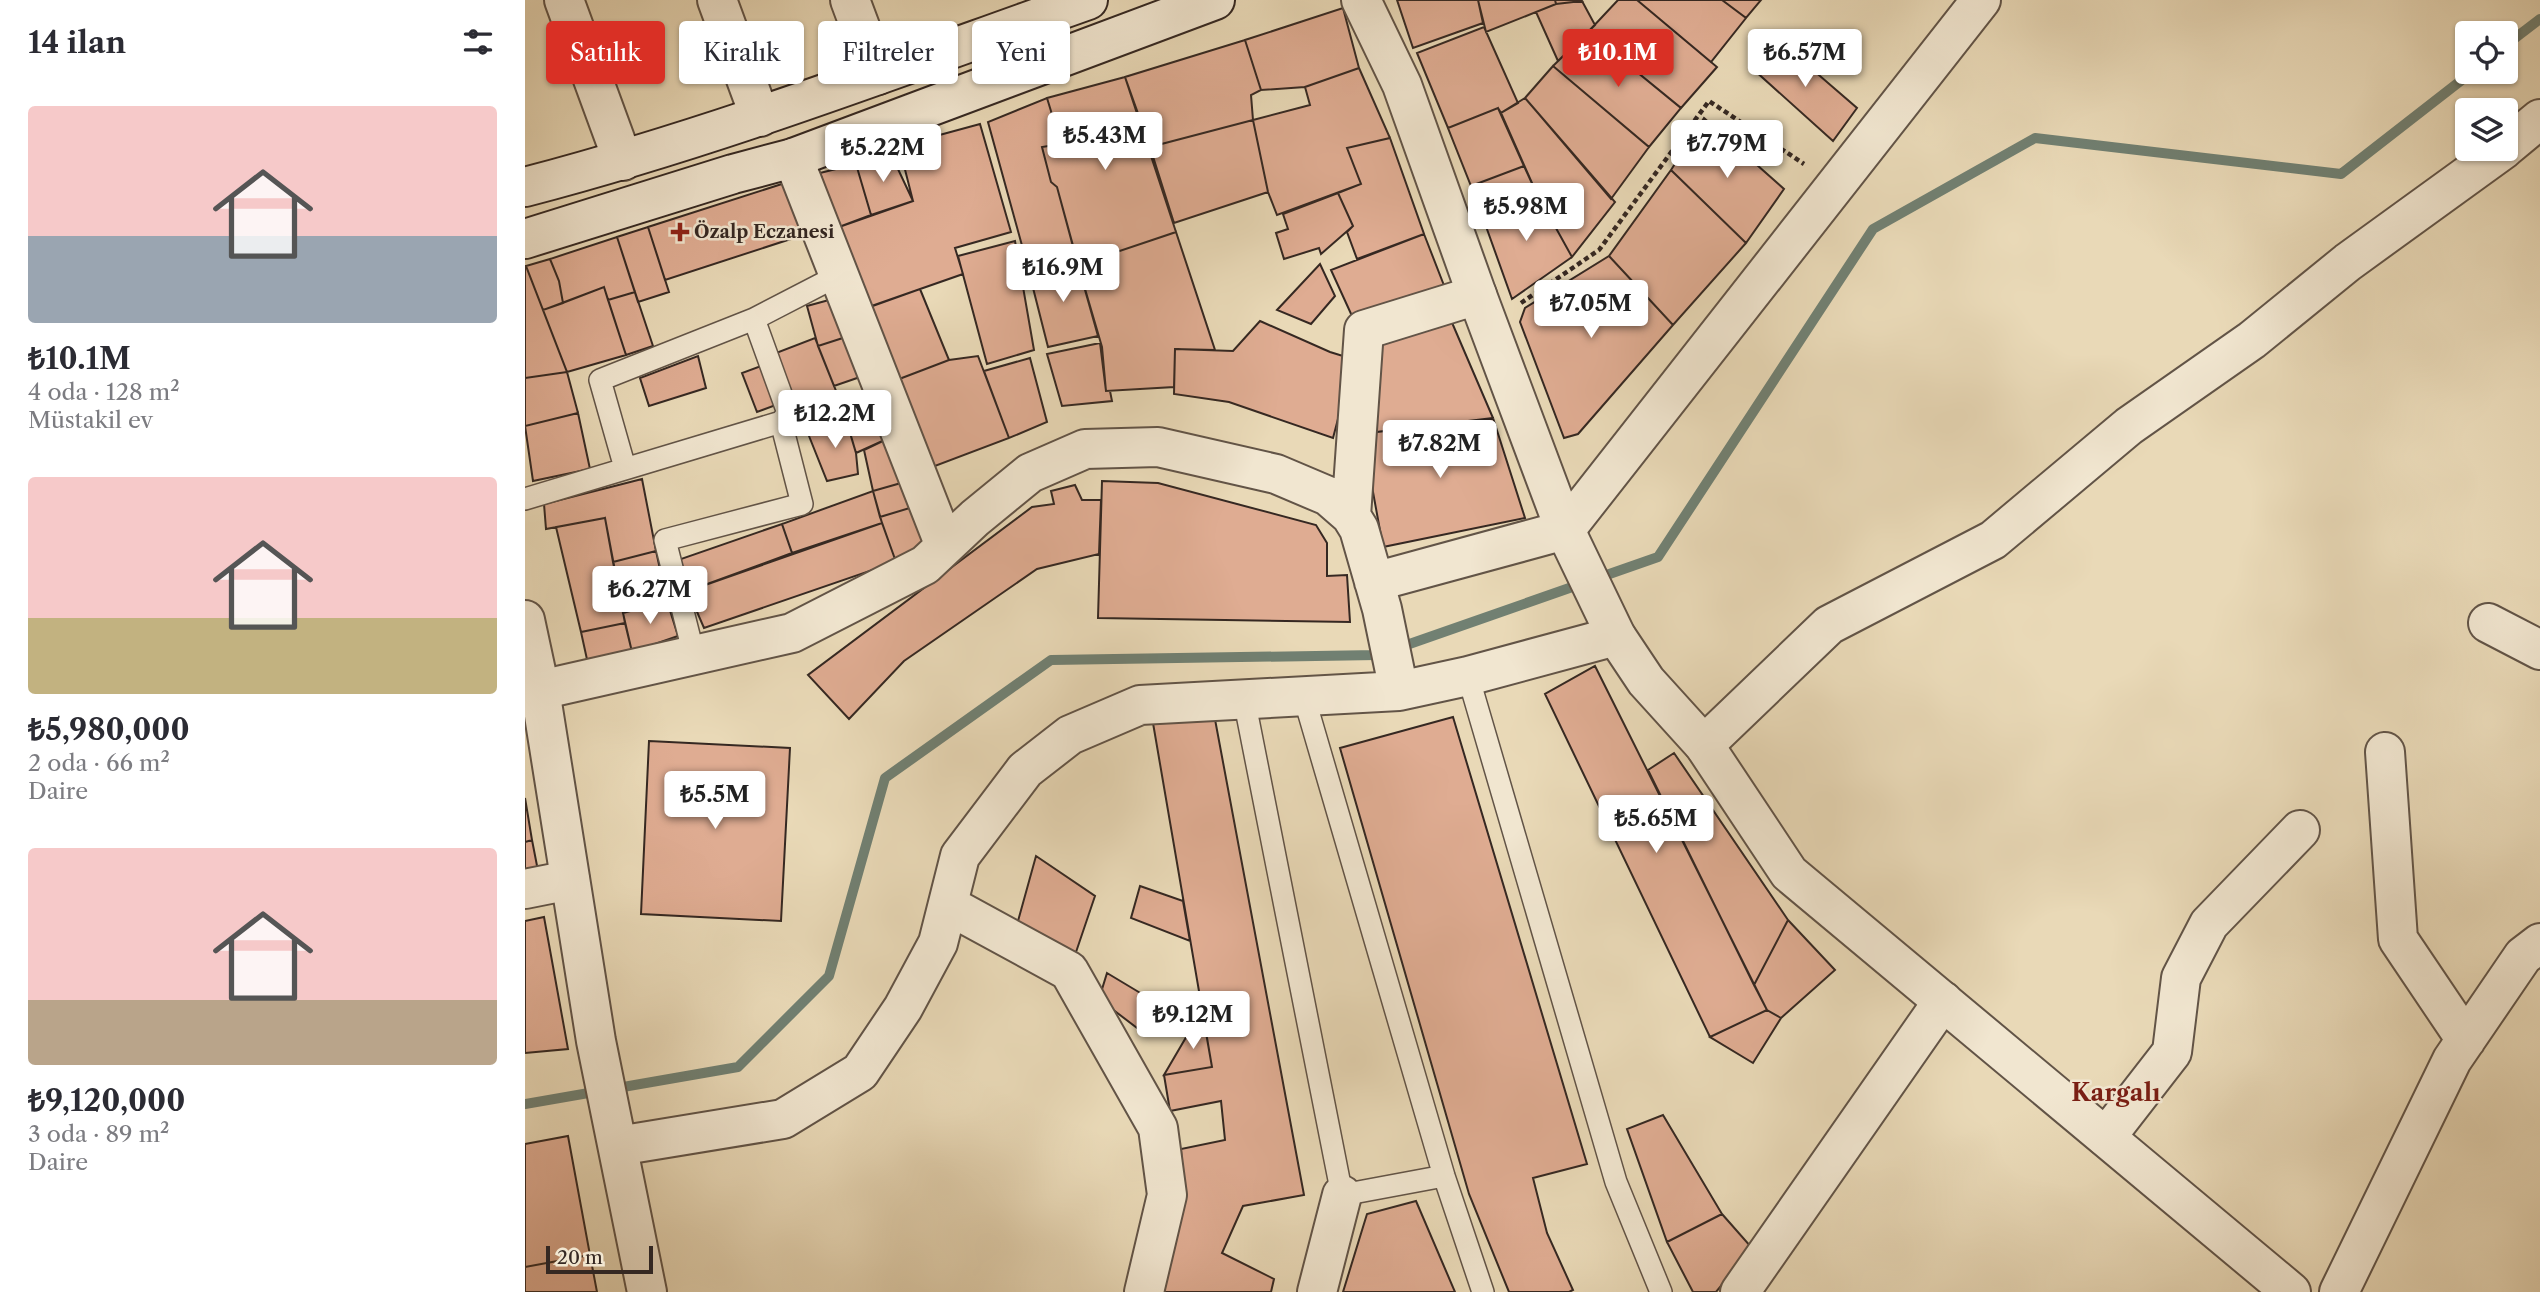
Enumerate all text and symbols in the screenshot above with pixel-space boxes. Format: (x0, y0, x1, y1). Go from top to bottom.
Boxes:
chip: Satılık (546, 21, 665, 84)
chip: Kiralık (679, 21, 804, 84)
chip: Filtreler (818, 21, 958, 84)
chip: Yeni (972, 21, 1070, 84)
map controls (2455, 21, 2518, 161)
button: locate (2455, 21, 2518, 84)
icon: filters (459, 23, 497, 61)
text: 14 ilan (28, 24, 126, 61)
pin: ₺10.1M (1561, 29, 1675, 89)
pin: ₺6.57M (1748, 29, 1862, 89)
text: ₺10.1M (1579, 38, 1657, 66)
text: ₺6.57M (1764, 38, 1846, 66)
button: layers (2455, 98, 2518, 161)
pin: ₺5.43M (1048, 113, 1162, 172)
pin: ₺7.79M (1670, 120, 1784, 180)
text: ₺5.43M (1063, 121, 1147, 149)
pin: ₺5.22M (826, 124, 940, 184)
text: ₺7.79M (1687, 129, 1767, 157)
text: ₺5.22M (841, 133, 925, 161)
icon: home (200, 151, 326, 277)
pin: ₺5.98M (1469, 184, 1583, 243)
text: ₺5.98M (1484, 192, 1568, 220)
place label: Özalp Eczanesi (694, 220, 835, 243)
marker: Özalp Eczanesi (672, 224, 688, 240)
pin: ₺16.9M (1006, 244, 1120, 304)
text: ₺16.9M (1022, 253, 1104, 281)
pin: ₺7.05M (1534, 280, 1648, 340)
text: ₺7.05M (1550, 289, 1632, 317)
text: ₺10.1M (28, 340, 131, 377)
text: 4 oda · 128 m² (28, 378, 180, 406)
pin: ₺12.2M (778, 391, 892, 450)
text: ₺12.2M (794, 399, 876, 427)
text: Müstakil ev (28, 406, 153, 434)
pin: ₺7.82M (1383, 420, 1497, 480)
text: ₺7.82M (1399, 429, 1481, 457)
icon: home (200, 522, 326, 648)
pin: ₺6.27M (593, 566, 707, 626)
text: ₺6.27M (608, 575, 692, 603)
text: ₺5,980,000 (28, 711, 190, 748)
text: 2 oda · 66 m² (28, 749, 170, 777)
pin: ₺5.5M (666, 772, 764, 831)
text: Daire (28, 777, 88, 805)
text: ₺5.5M (680, 780, 750, 808)
pin: ₺5.65M (1599, 796, 1713, 855)
text: ₺5.65M (1614, 804, 1698, 832)
icon: home (200, 893, 326, 1019)
pin: ₺9.12M (1136, 992, 1250, 1051)
text: ₺9.12M (1153, 1000, 1233, 1028)
district label: Kargalı (2071, 1078, 2161, 1107)
text: ₺9,120,000 (28, 1082, 185, 1119)
text: 3 oda · 89 m² (28, 1120, 170, 1148)
text: Daire (28, 1148, 88, 1176)
scale bar (546, 1243, 653, 1275)
text: 20 m (557, 1246, 603, 1269)

